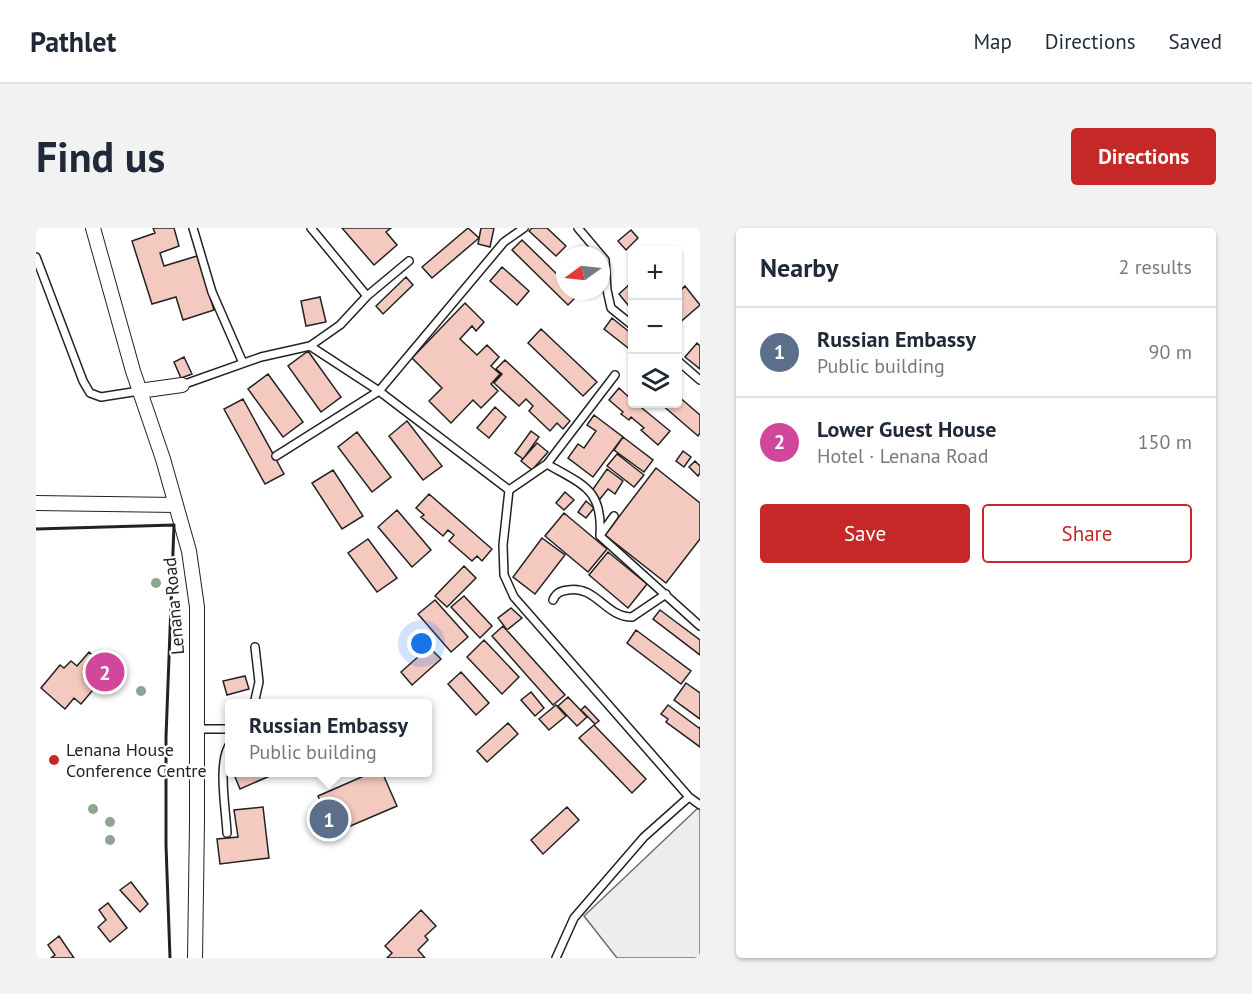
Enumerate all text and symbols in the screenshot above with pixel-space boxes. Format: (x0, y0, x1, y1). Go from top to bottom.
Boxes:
text: Pathlet (30, 23, 116, 60)
text: Map (973, 28, 1012, 55)
text: Directions (1045, 28, 1136, 55)
text: Saved (1169, 28, 1222, 55)
button: Directions (1071, 128, 1216, 185)
text: Find us (36, 129, 165, 184)
north arrow (556, 246, 610, 300)
map controls (628, 246, 682, 408)
button: + (628, 246, 682, 300)
text: Nearby (760, 251, 838, 284)
text: 2 results (1119, 254, 1192, 280)
button: − (628, 300, 682, 354)
text: Russian Embassy (817, 325, 976, 353)
text: 1 (774, 339, 785, 365)
text: 90 m (1149, 339, 1192, 365)
text: Public building (817, 353, 945, 379)
button: layers (628, 354, 682, 408)
text: Lower Guest House (817, 415, 996, 443)
text: 2 (774, 429, 785, 455)
text: 150 m (1138, 429, 1192, 455)
text: Hotel · Lenana Road (817, 443, 988, 469)
button: Save (760, 504, 970, 563)
button: Share (982, 504, 1192, 563)
street label: Lenana Road (158, 556, 189, 656)
your location (407, 629, 436, 658)
pin: 2 (86, 650, 124, 694)
popup (225, 699, 432, 777)
text: Russian Embassy (249, 711, 408, 739)
place label: Lenana House Conference Centre (66, 738, 207, 782)
text: Public building (249, 739, 377, 765)
marker: Lenana House Conference Centre (47, 753, 61, 767)
pin: 1 (310, 796, 348, 842)

